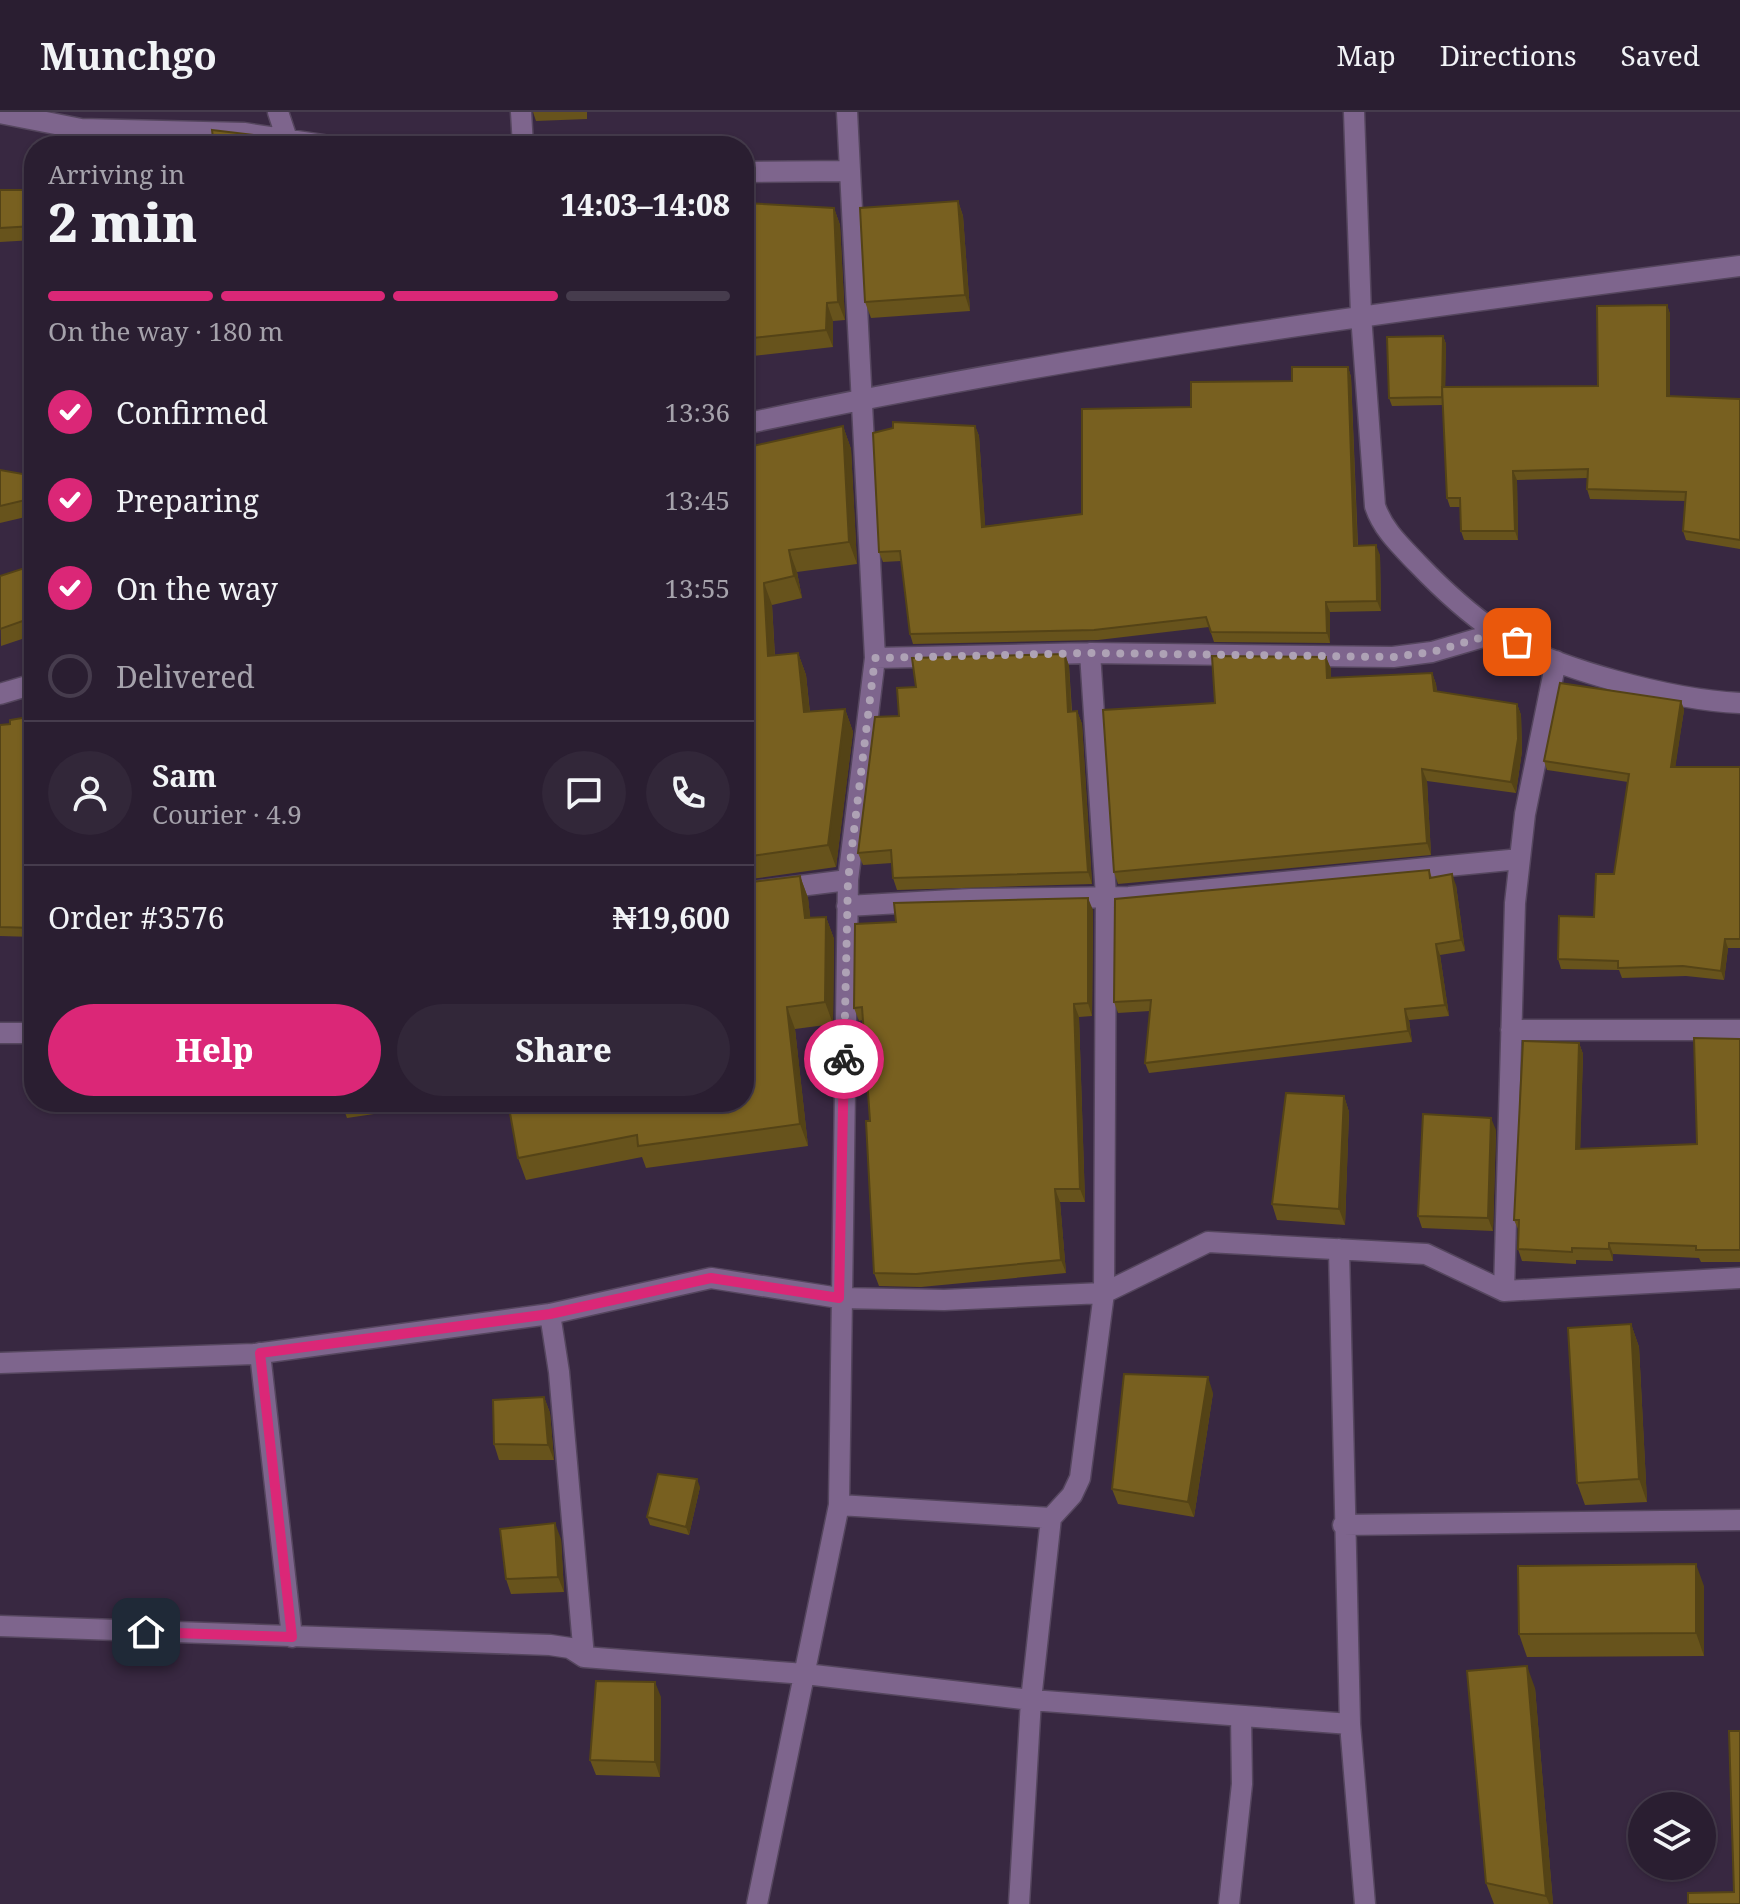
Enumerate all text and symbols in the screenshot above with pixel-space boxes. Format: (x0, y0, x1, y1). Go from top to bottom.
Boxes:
text: Munchgo (40, 29, 217, 81)
text: Map (1336, 36, 1396, 74)
text: Directions (1440, 36, 1577, 74)
text: Saved (1621, 36, 1700, 74)
text: Arriving in (48, 156, 185, 192)
text: 14:03–14:08 (560, 184, 730, 225)
text: 2 min (48, 186, 197, 257)
text: On the way · 180 m (48, 313, 283, 349)
icon: check (48, 390, 92, 434)
text: Confirmed (116, 392, 268, 433)
text: 13:36 (664, 394, 730, 430)
icon: check (48, 478, 92, 522)
text: Preparing (116, 480, 259, 521)
text: 13:45 (664, 482, 730, 518)
icon: check (48, 566, 92, 610)
text: On the way (116, 568, 278, 609)
text: 13:55 (664, 570, 730, 606)
pin (1483, 608, 1551, 676)
icon: bag (1495, 620, 1539, 664)
text: Delivered (116, 656, 255, 697)
button: person (48, 751, 132, 835)
button: chat (542, 751, 626, 835)
button: phone (646, 751, 730, 835)
text: Sam (152, 755, 217, 796)
text: Courier · 4.9 (152, 796, 302, 832)
text: Order #3576 (48, 897, 225, 938)
text: ₦19,600 (613, 897, 730, 938)
button: Help (48, 1004, 381, 1096)
button: Share (397, 1004, 730, 1096)
courier (804, 1019, 884, 1099)
icon: bike (822, 1037, 866, 1081)
pin (112, 1598, 180, 1666)
icon: home (124, 1610, 168, 1654)
map controls (1628, 1792, 1716, 1880)
button: layers (1628, 1792, 1716, 1880)

